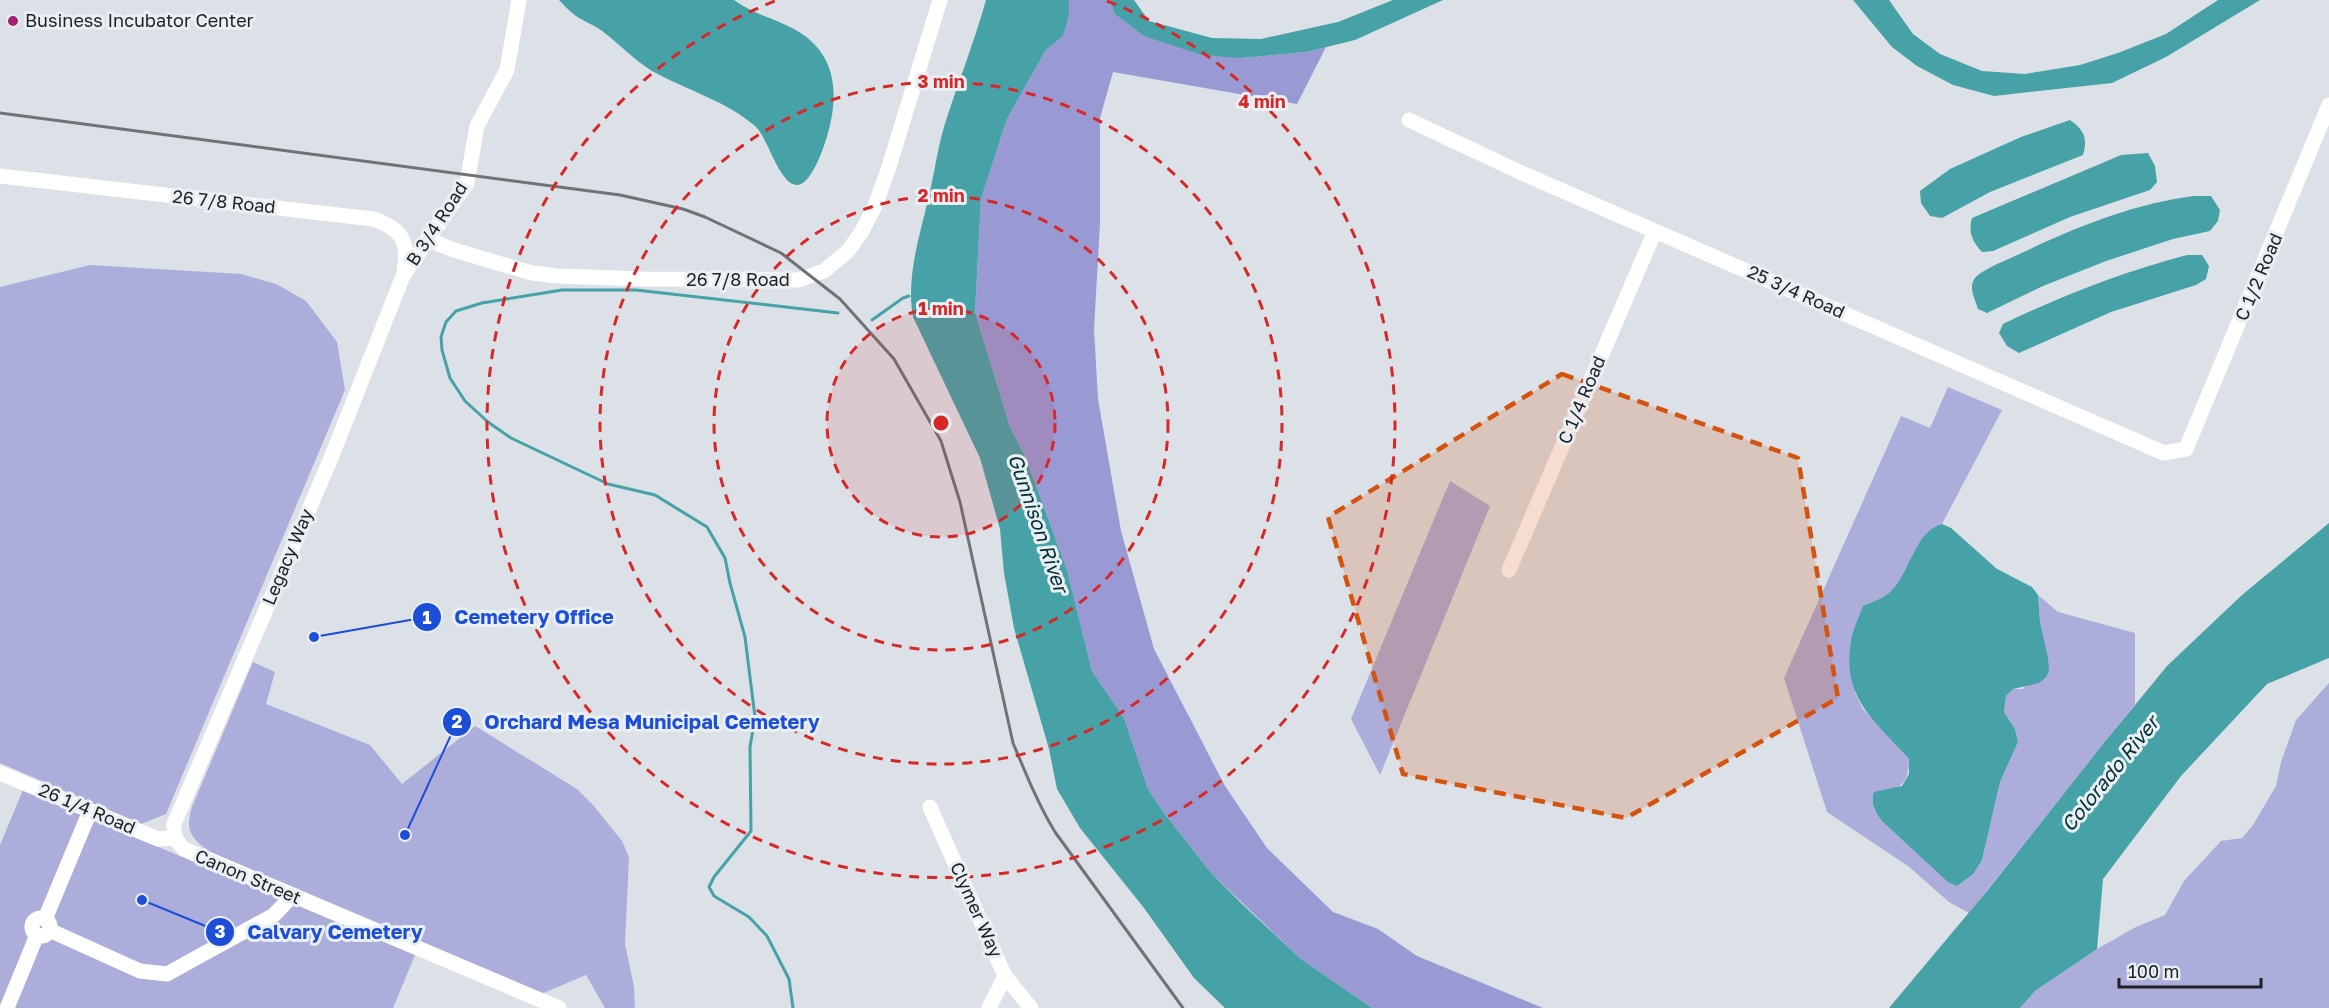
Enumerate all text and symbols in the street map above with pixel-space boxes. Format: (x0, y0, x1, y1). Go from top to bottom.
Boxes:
place label: Business Incubator Center (25, 9, 254, 31)
marker: Business Incubator Center (6, 14, 20, 28)
text: 3 min (917, 70, 965, 92)
text: 4 min (1238, 90, 1286, 112)
street label: B 3/4 Road (401, 177, 471, 269)
text: 2 min (917, 184, 965, 206)
street label: 26 7/8 Road (171, 185, 277, 217)
street label: C 1/2 Road (2230, 229, 2286, 324)
street label: 25 3/4 Road (1744, 260, 1848, 322)
street label: 26 7/8 Road (686, 268, 790, 290)
text: 1 min (918, 297, 964, 319)
street label: C 1/4 Road (1553, 352, 1610, 447)
centre of rings (931, 413, 951, 433)
water label: Gunnison River (1004, 450, 1075, 598)
street label: Legacy Way (257, 505, 317, 608)
callout: Cemetery Office (412, 598, 626, 636)
text: Cemetery Office (454, 604, 614, 628)
text: 1 (422, 606, 432, 628)
callout: Orchard Mesa Municipal Cemetery (442, 703, 832, 741)
water label: Colorado River (2055, 708, 2165, 836)
text: Orchard Mesa Municipal Cemetery (484, 709, 820, 733)
text: 2 (452, 710, 463, 732)
street label: 26 1/4 Road (36, 778, 139, 838)
street label: Canon Street (192, 844, 305, 908)
street label: Clymer Way (946, 858, 1008, 961)
callout: Calvary Cemetery (205, 913, 434, 951)
text: Calvary Cemetery (247, 919, 423, 943)
text: 3 (215, 920, 226, 942)
scale bar (2119, 951, 2262, 989)
text: 100 m (2128, 960, 2179, 982)

